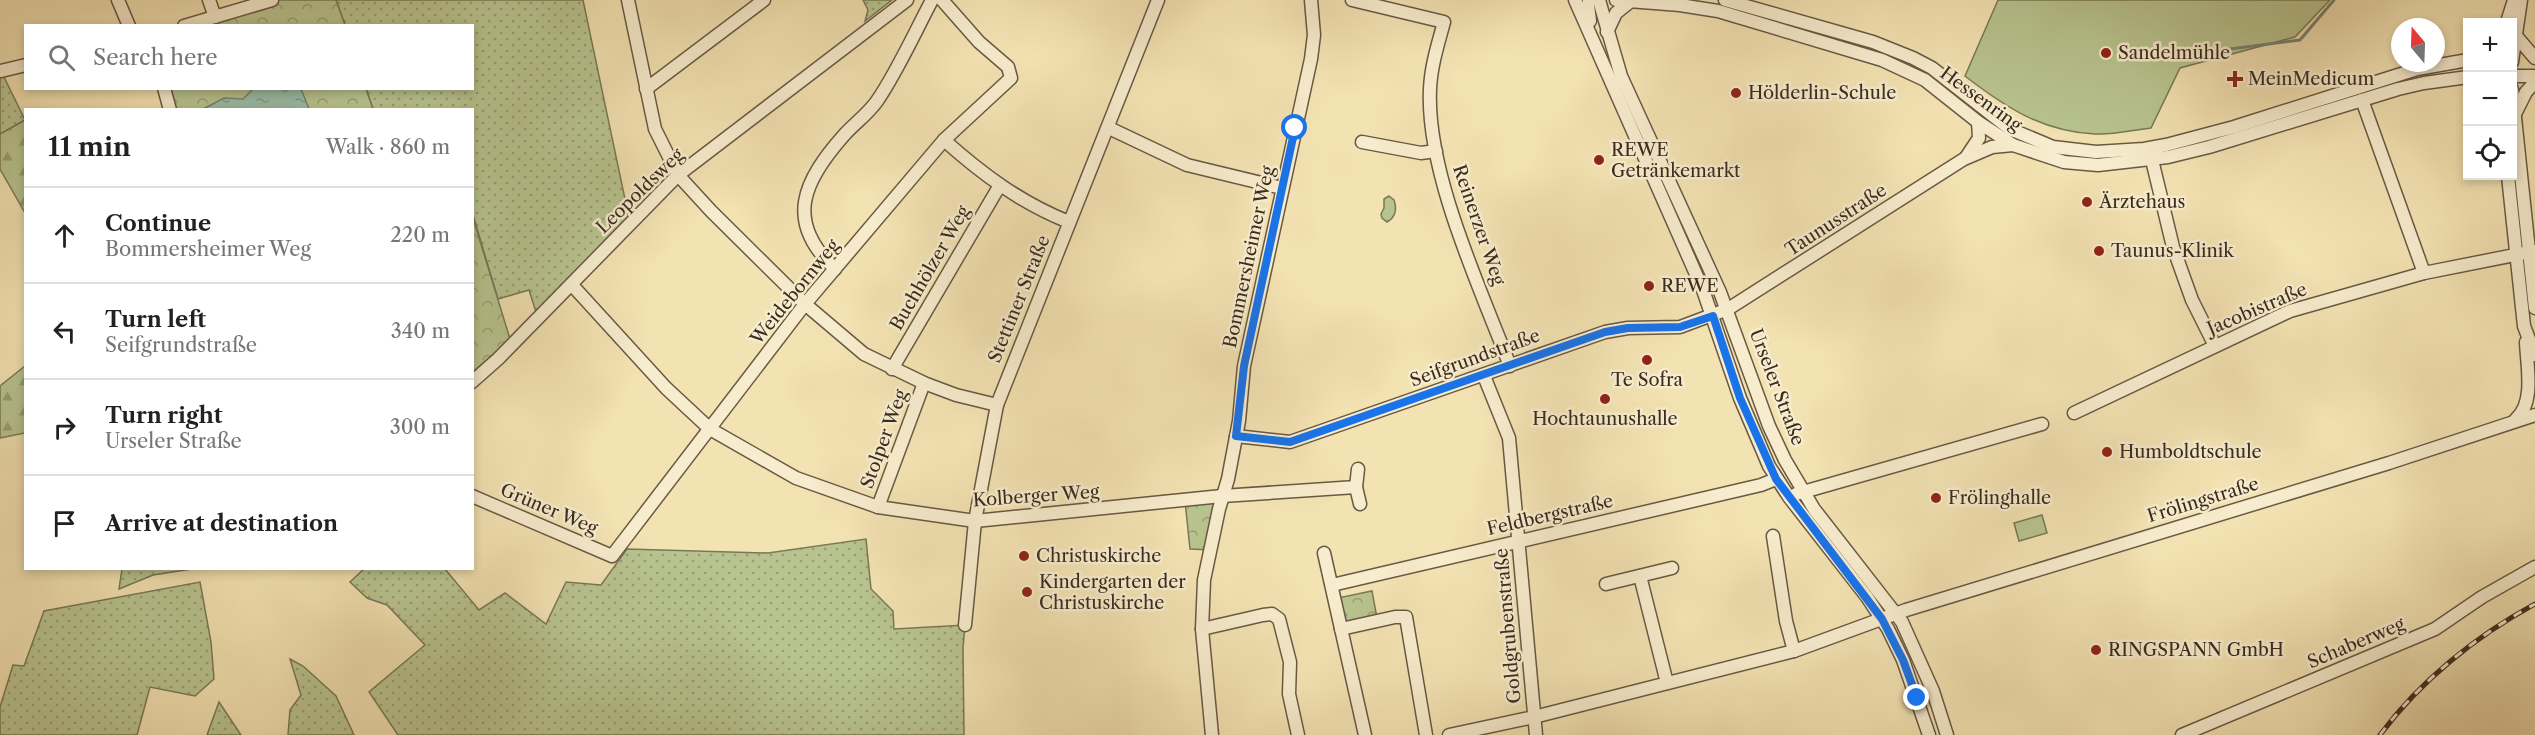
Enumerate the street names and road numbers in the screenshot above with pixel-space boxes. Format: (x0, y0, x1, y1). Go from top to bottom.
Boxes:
street label: Hessenring (1936, 62, 2027, 136)
street label: Leopoldsweg (592, 143, 689, 238)
street label: Reinerzer Weg (1448, 162, 1510, 289)
street label: Bommersheimer Weg (1219, 164, 1279, 350)
street label: Taunusstraße (1781, 179, 1891, 261)
street label: Buchhölzer Weg (885, 201, 975, 334)
street label: Stettiner Straße (983, 232, 1055, 366)
street label: Weidebornweg (745, 235, 844, 350)
street label: Jacobistraße (2201, 278, 2310, 341)
street label: Seifgrundstraße (1407, 324, 1543, 392)
street label: Urseler Straße (1745, 326, 1809, 448)
street label: Stolper Weg (856, 386, 912, 492)
street label: Frölingstraße (2145, 473, 2261, 527)
street label: Grüner Weg (497, 479, 601, 540)
street label: Kolberger Weg (972, 481, 1101, 511)
street label: Feldbergstraße (1485, 490, 1615, 540)
street label: Goldgrubenstraße (1490, 547, 1526, 705)
street label: Schaberweg (2304, 612, 2408, 673)

